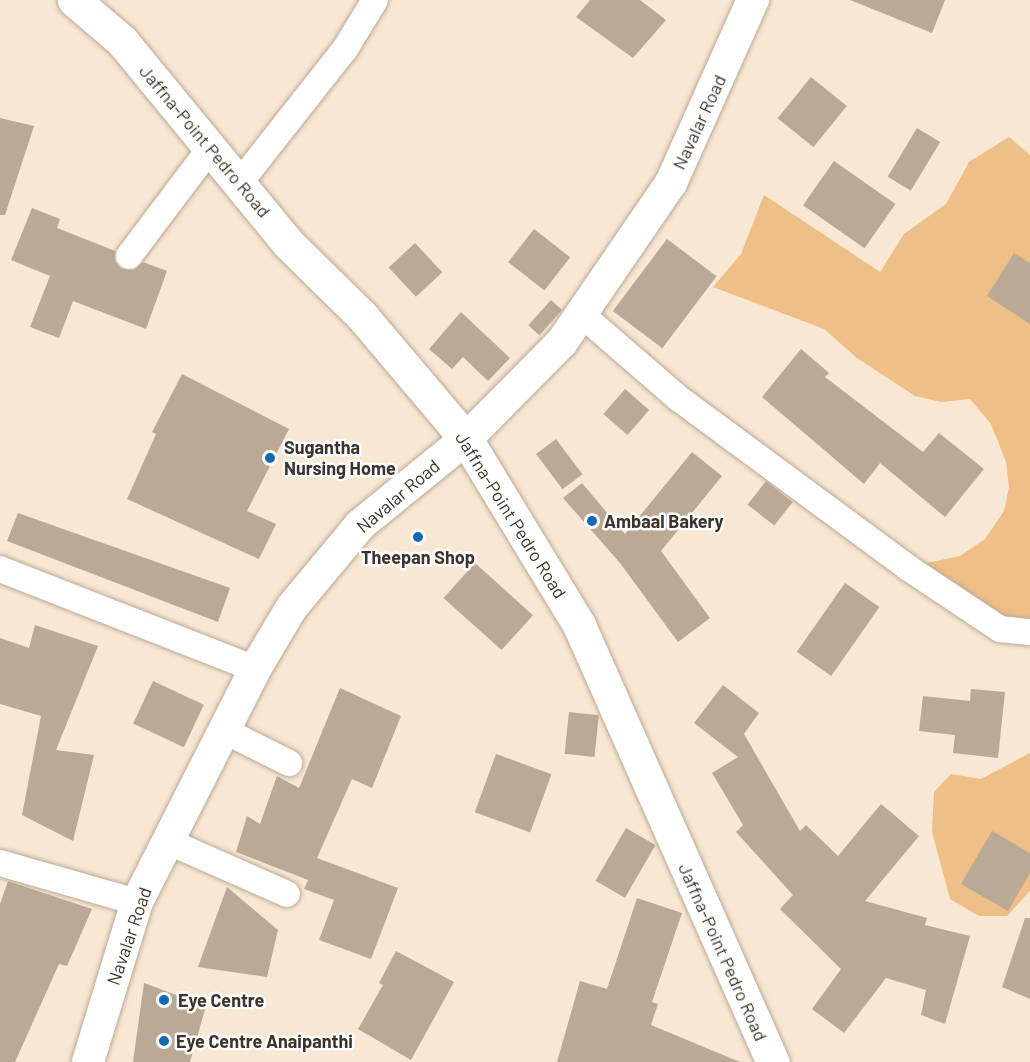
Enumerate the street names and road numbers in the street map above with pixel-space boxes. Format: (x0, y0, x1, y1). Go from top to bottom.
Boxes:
street label: Jaffna-Point Pedro Road (135, 60, 275, 222)
street label: Navalar Road (668, 71, 730, 173)
street label: Jaffna-Point Pedro Road (451, 428, 571, 602)
street label: Navalar Road (352, 455, 444, 537)
street label: Jaffna-Point Pedro Road (674, 860, 772, 1044)
street label: Navalar Road (102, 884, 156, 988)

